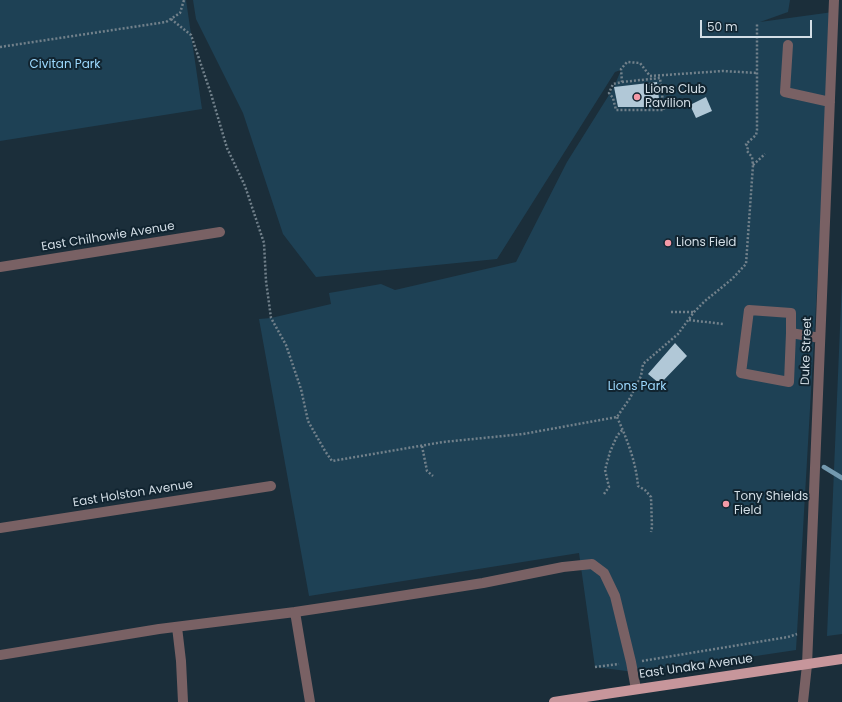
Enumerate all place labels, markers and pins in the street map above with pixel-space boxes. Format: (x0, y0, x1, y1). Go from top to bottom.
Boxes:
place label: Lions Club Pavilion (645, 83, 706, 111)
marker: Lions Club Pavilion (632, 92, 642, 102)
place label: Lions Field (676, 236, 736, 250)
marker: Lions Field (663, 238, 673, 248)
place label: Tony Shields Field (734, 490, 808, 518)
marker: Tony Shields Field (721, 499, 731, 509)

